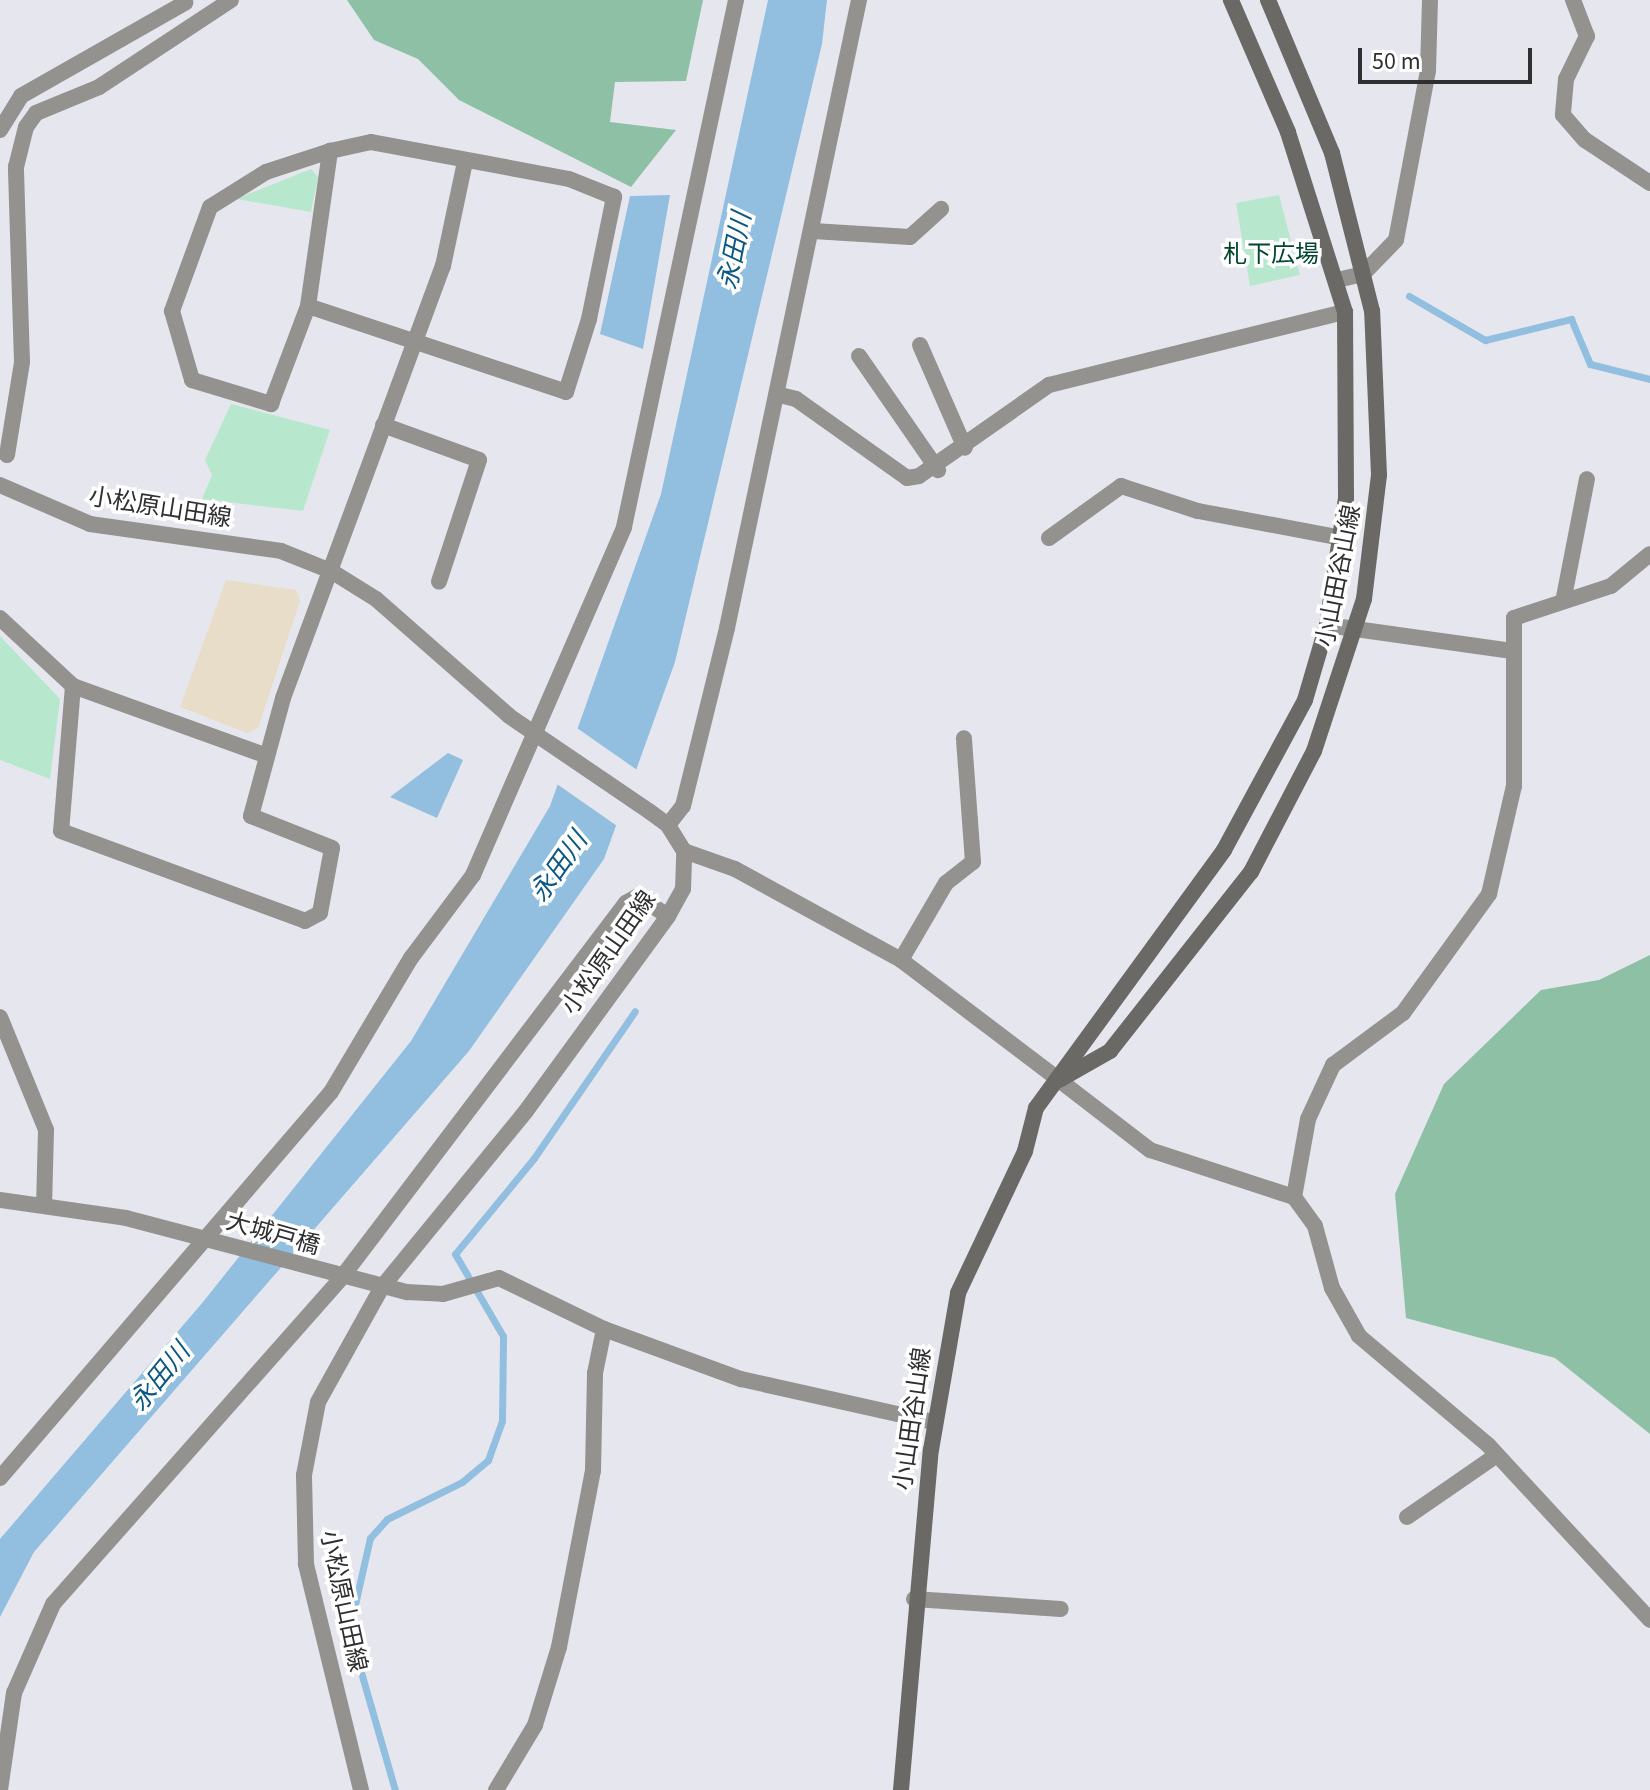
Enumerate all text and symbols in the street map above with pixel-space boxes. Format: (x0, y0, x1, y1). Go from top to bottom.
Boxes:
scale bar (1362, 32, 1536, 82)
text: 50 m (1372, 44, 1421, 79)
water label: 永田川 (712, 210, 758, 292)
park label: 札下広場 (1223, 241, 1319, 269)
street label: 小松原山田線 (87, 483, 233, 533)
street label: 小山田谷山線 (1311, 503, 1367, 649)
water label: 永田川 (524, 826, 594, 908)
street label: 小松原山田線 (556, 886, 662, 1020)
street label: 大城戸橋 (223, 1207, 323, 1261)
water label: 永田川 (123, 1337, 197, 1417)
street label: 小山田谷山線 (889, 1346, 937, 1492)
street label: 小松原山田線 (314, 1528, 372, 1674)

